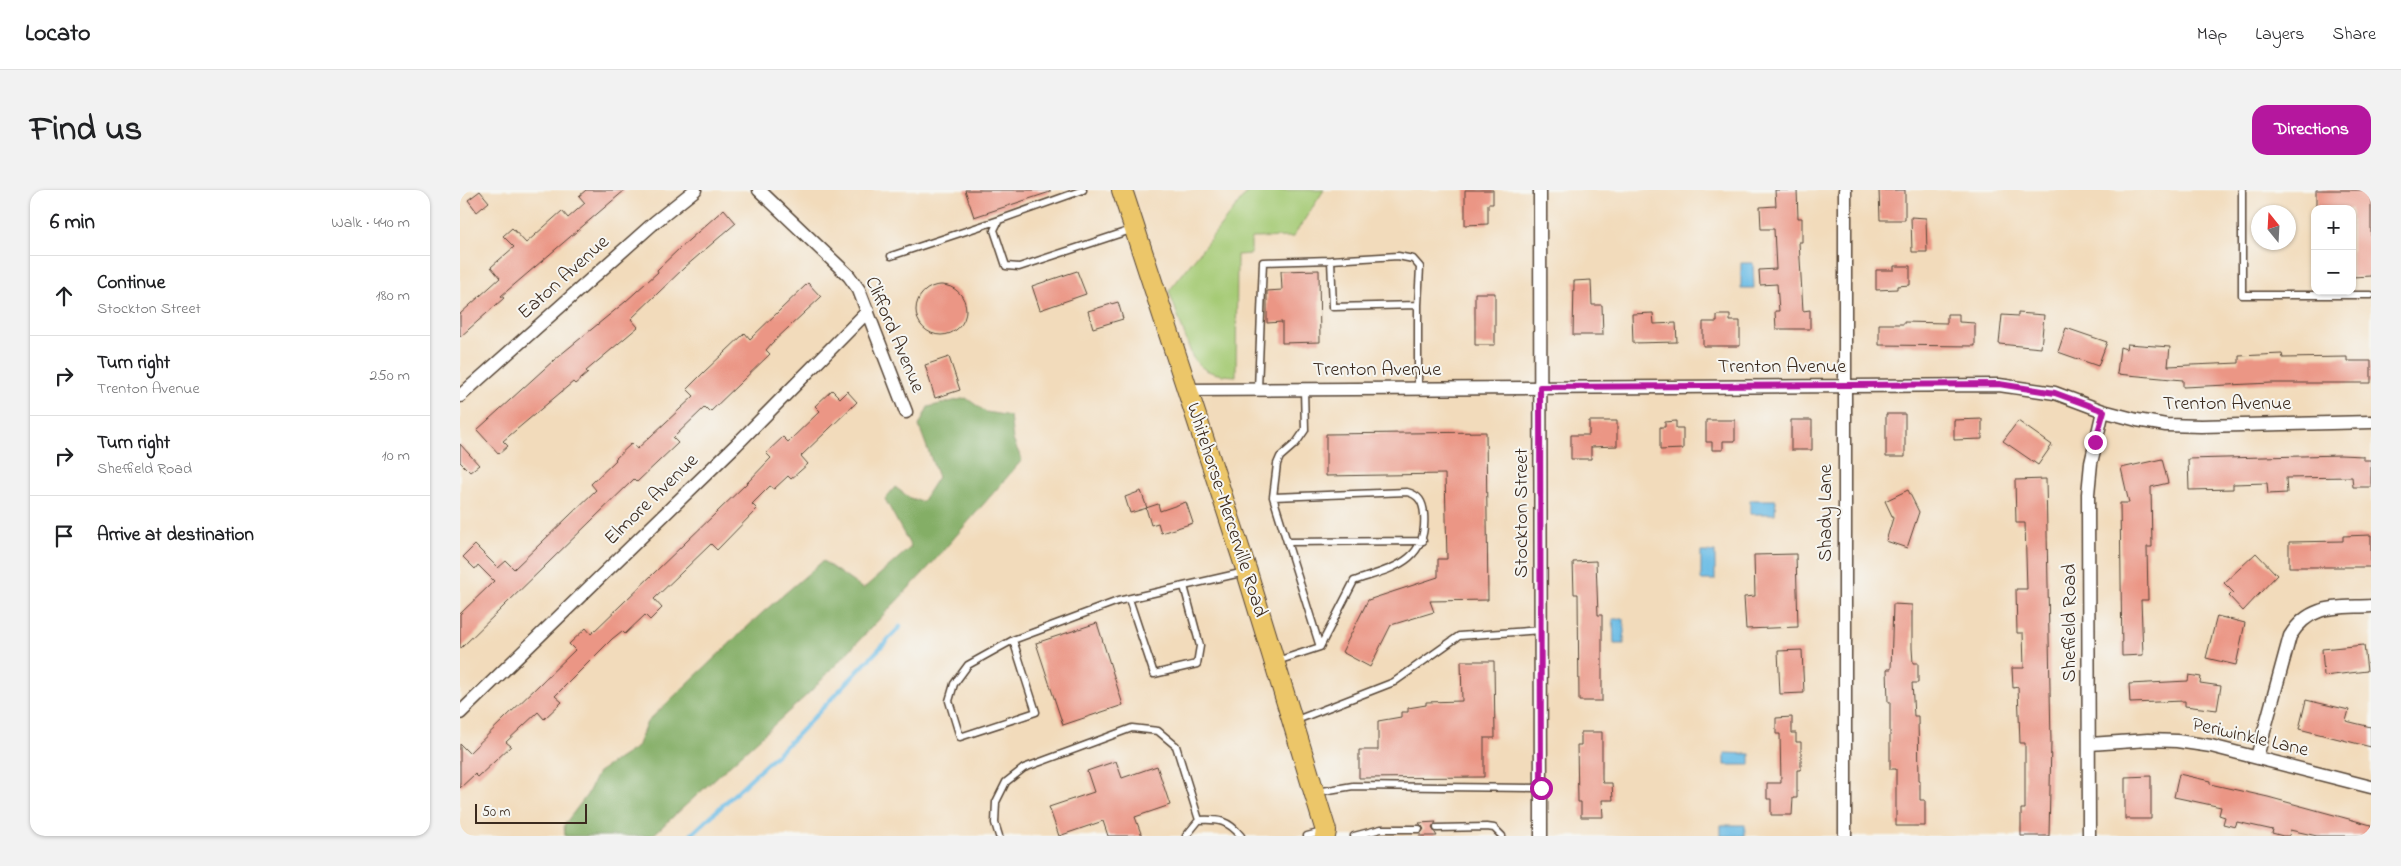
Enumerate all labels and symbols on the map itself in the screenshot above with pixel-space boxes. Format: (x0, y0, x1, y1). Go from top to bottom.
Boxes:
north arrow (2251, 205, 2296, 250)
street label: Eaton Avenue (512, 229, 616, 327)
street label: Clifford Avenue (856, 272, 932, 398)
street label: Trenton Avenue (1718, 353, 1846, 382)
street label: Trenton Avenue (1313, 356, 1441, 385)
street label: Trenton Avenue (2163, 390, 2291, 419)
street label: Whitehorse-Mercerville Road (1178, 399, 1274, 621)
route end (2084, 431, 2107, 454)
street label: Elmore Avenue (598, 447, 706, 553)
street label: Stockton Street (1508, 448, 1537, 578)
street label: Shady Lane (1812, 464, 1841, 562)
street label: Sheffield Road (2056, 564, 2085, 682)
street label: Periwinkle Lane (2189, 711, 2311, 766)
route start (1530, 777, 1553, 800)
scale bar (475, 801, 588, 824)

